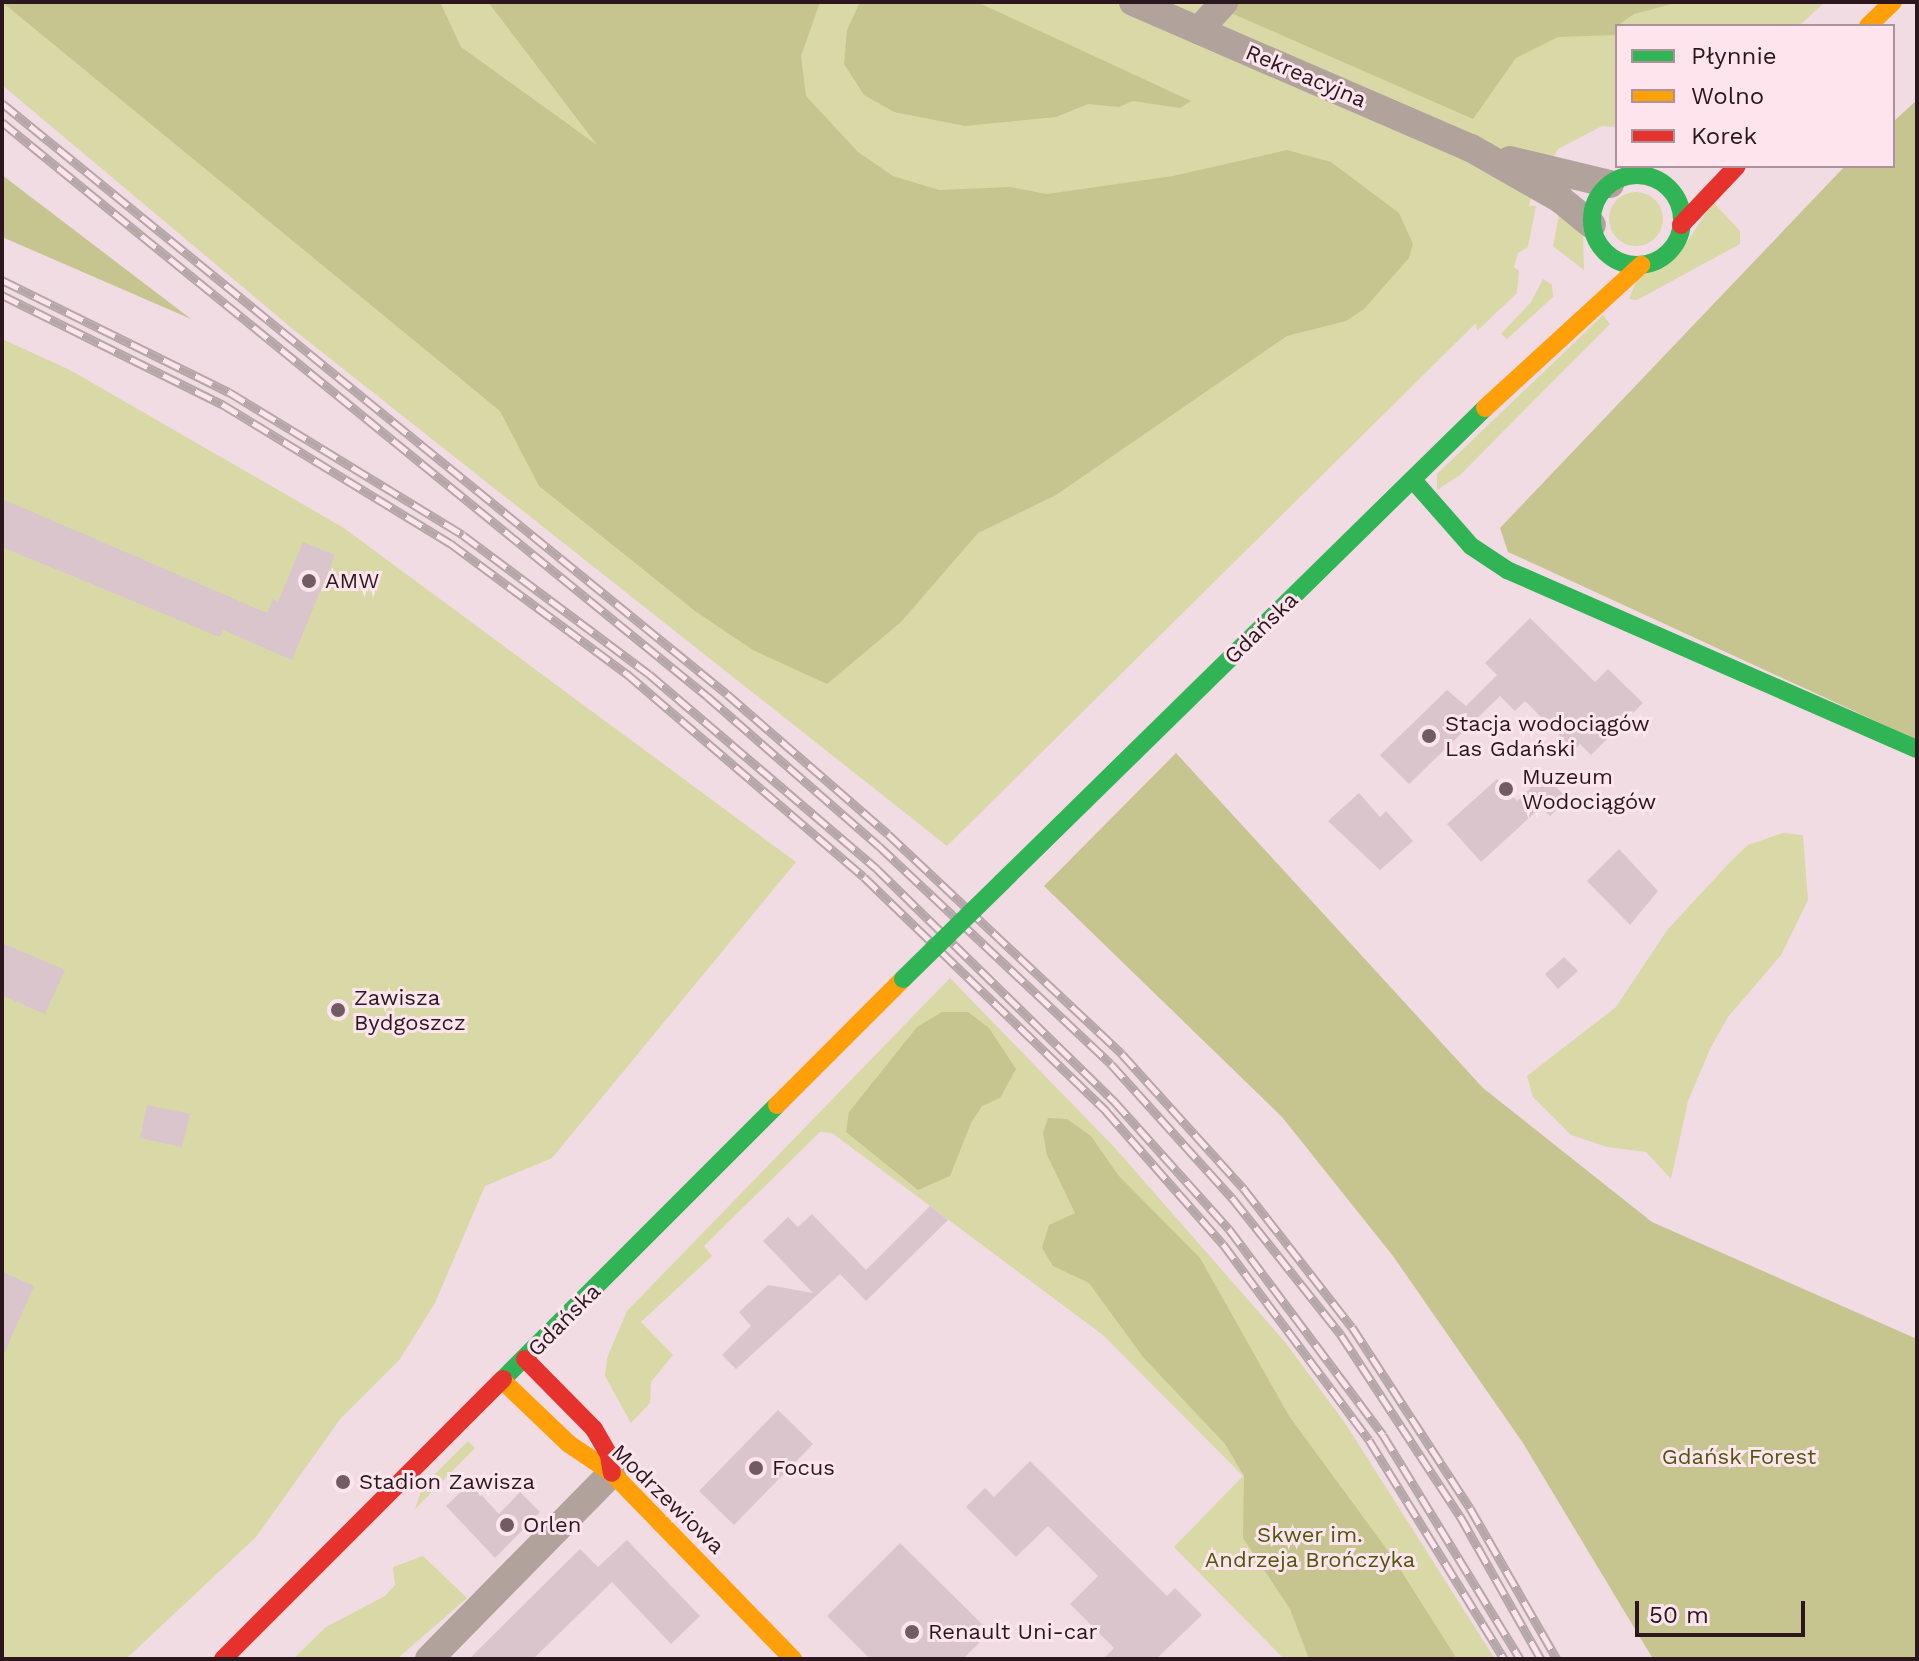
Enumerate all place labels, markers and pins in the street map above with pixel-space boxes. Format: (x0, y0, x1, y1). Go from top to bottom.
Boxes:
place label: AMW (325, 568, 379, 594)
marker: AMW (300, 572, 318, 590)
place label: Stacja wodociągów Las Gdański (1445, 710, 1651, 762)
marker: Stacja wodociągów Las Gdański (1420, 727, 1438, 745)
place label: Muzeum Wodociągów (1522, 763, 1656, 814)
marker: Muzeum Wodociągów (1497, 780, 1515, 798)
place label: Zawisza Bydgoszcz (354, 984, 466, 1036)
marker: Zawisza Bydgoszcz (329, 1001, 347, 1019)
place label: Focus (772, 1455, 835, 1481)
marker: Focus (747, 1459, 765, 1477)
place label: Stadion Zawisza (359, 1469, 535, 1495)
marker: Stadion Zawisza (334, 1473, 352, 1491)
place label: Orlen (523, 1512, 581, 1538)
marker: Orlen (498, 1516, 516, 1534)
place label: Renault Uni-car (928, 1619, 1098, 1645)
marker: Renault Uni-car (903, 1623, 921, 1641)

